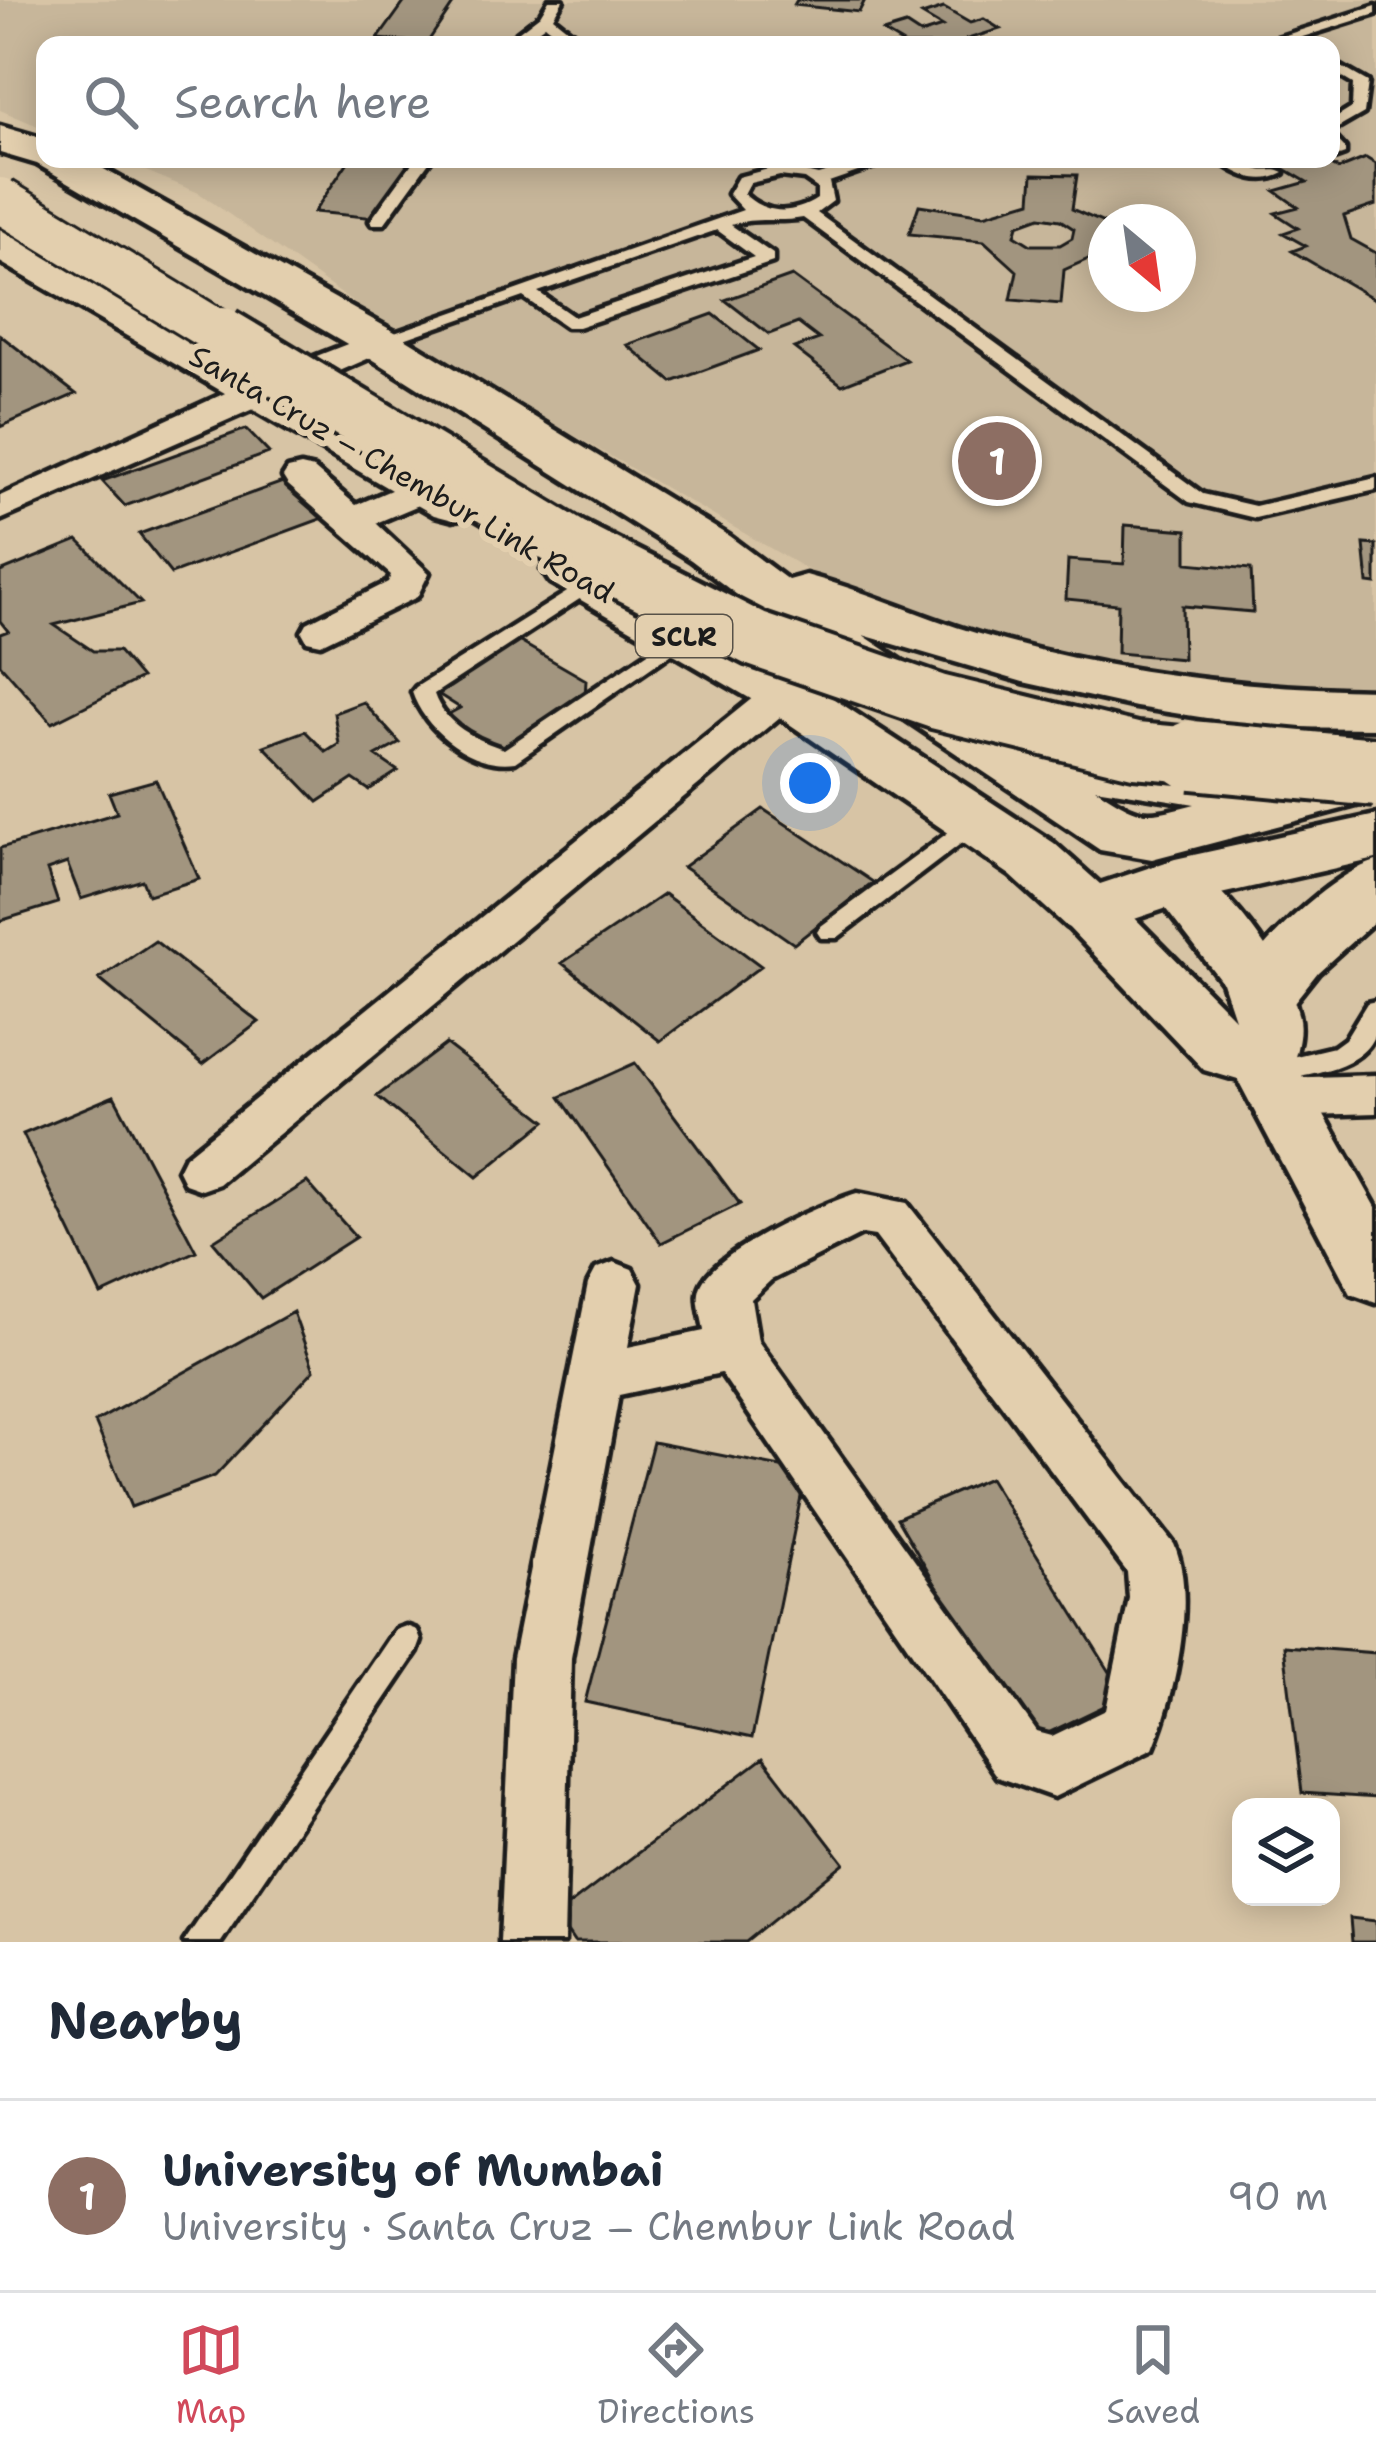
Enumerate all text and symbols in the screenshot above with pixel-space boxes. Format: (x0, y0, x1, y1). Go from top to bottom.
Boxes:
search box (36, 36, 1340, 168)
icon: search (78, 69, 144, 135)
text: Search here (174, 72, 431, 132)
north arrow (1088, 204, 1196, 312)
street label: Santa Cruz – Chembur Link Road (182, 335, 622, 613)
pin: 1 (958, 416, 1036, 506)
road number: SCLR (636, 615, 732, 657)
your location (780, 753, 840, 813)
map controls (1232, 1798, 1340, 1906)
button: layers (1232, 1798, 1340, 1906)
text: Nearby (48, 1986, 243, 2054)
text: University of Mumbai (162, 2140, 664, 2200)
text: 1 (78, 2170, 96, 2222)
text: 90 m (1227, 2170, 1328, 2222)
text: University · Santa Cruz – Chembur Link Road (162, 2200, 1015, 2252)
tab: Map (176, 2317, 246, 2434)
tab: Directions (598, 2317, 755, 2434)
tab: Saved (1107, 2317, 1200, 2434)

